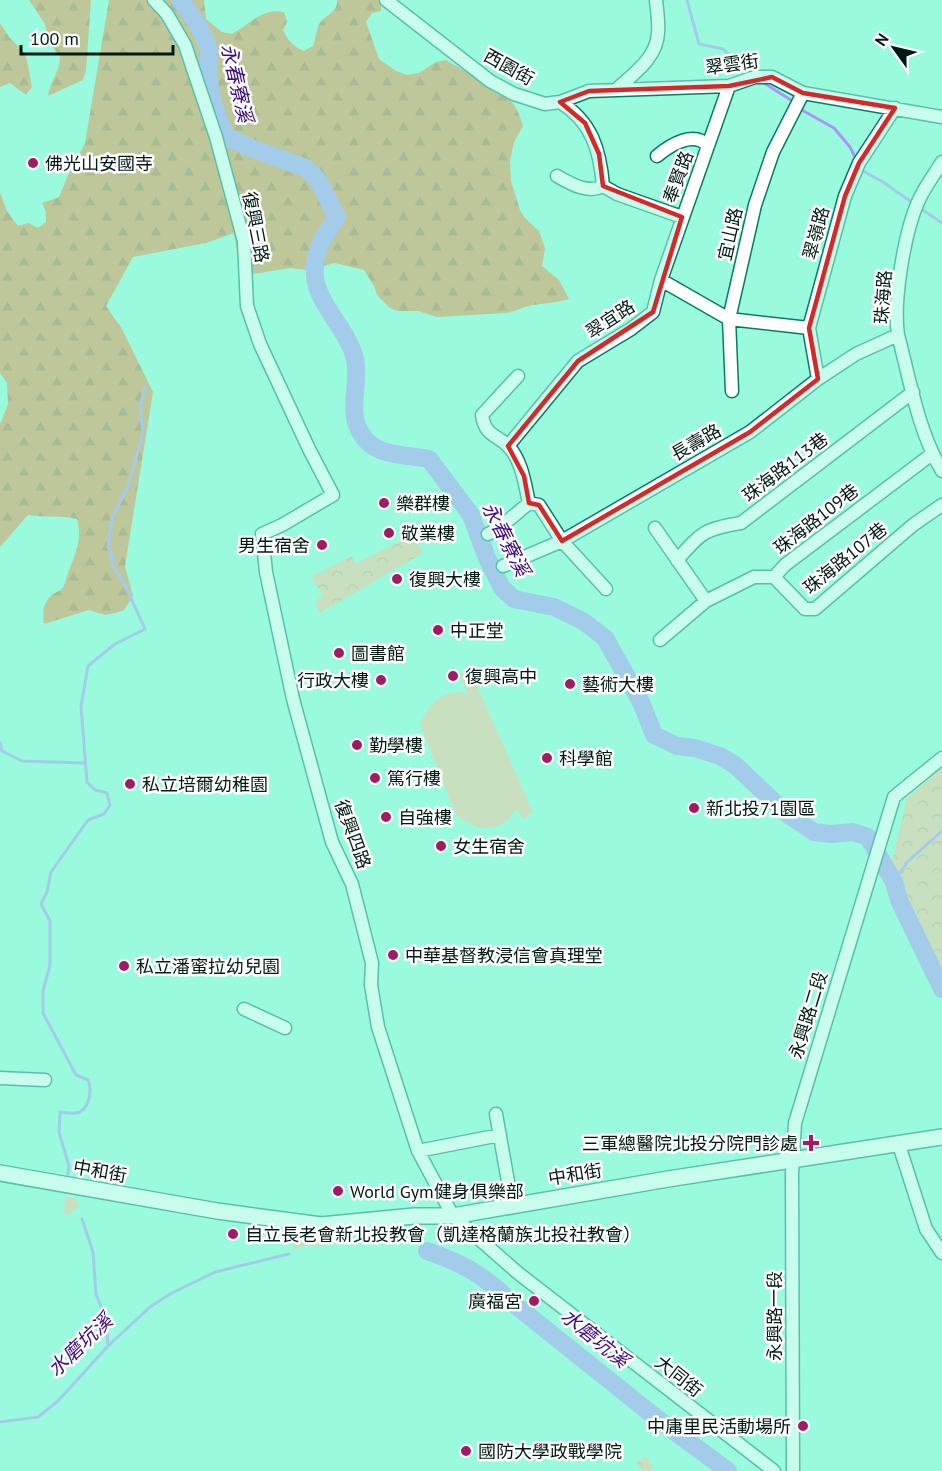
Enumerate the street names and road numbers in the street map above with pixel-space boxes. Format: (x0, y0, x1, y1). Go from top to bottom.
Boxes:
street label: 西園街 (480, 44, 538, 90)
street label: 翠雲街 (704, 49, 760, 79)
street label: 奉賢路 (658, 148, 698, 206)
street label: 復興三路 (238, 189, 274, 265)
street label: 翠嶺路 (798, 204, 834, 262)
street label: 宜山路 (713, 205, 747, 263)
street label: 珠海路 (870, 269, 896, 325)
street label: 翠宜路 (581, 295, 639, 343)
street label: 長壽路 (667, 419, 725, 465)
street label: 珠海路113巷 (738, 427, 832, 507)
street label: 珠海路109巷 (769, 479, 863, 559)
street label: 珠海路107巷 (798, 517, 892, 599)
street label: 復興四路 (330, 796, 376, 872)
street label: 永興路二段 (784, 969, 832, 1061)
street label: 中和街 (71, 1155, 129, 1187)
street label: 中和街 (547, 1158, 603, 1190)
street label: 永興路一段 (763, 1271, 786, 1361)
street label: 大同街 (651, 1350, 707, 1402)

